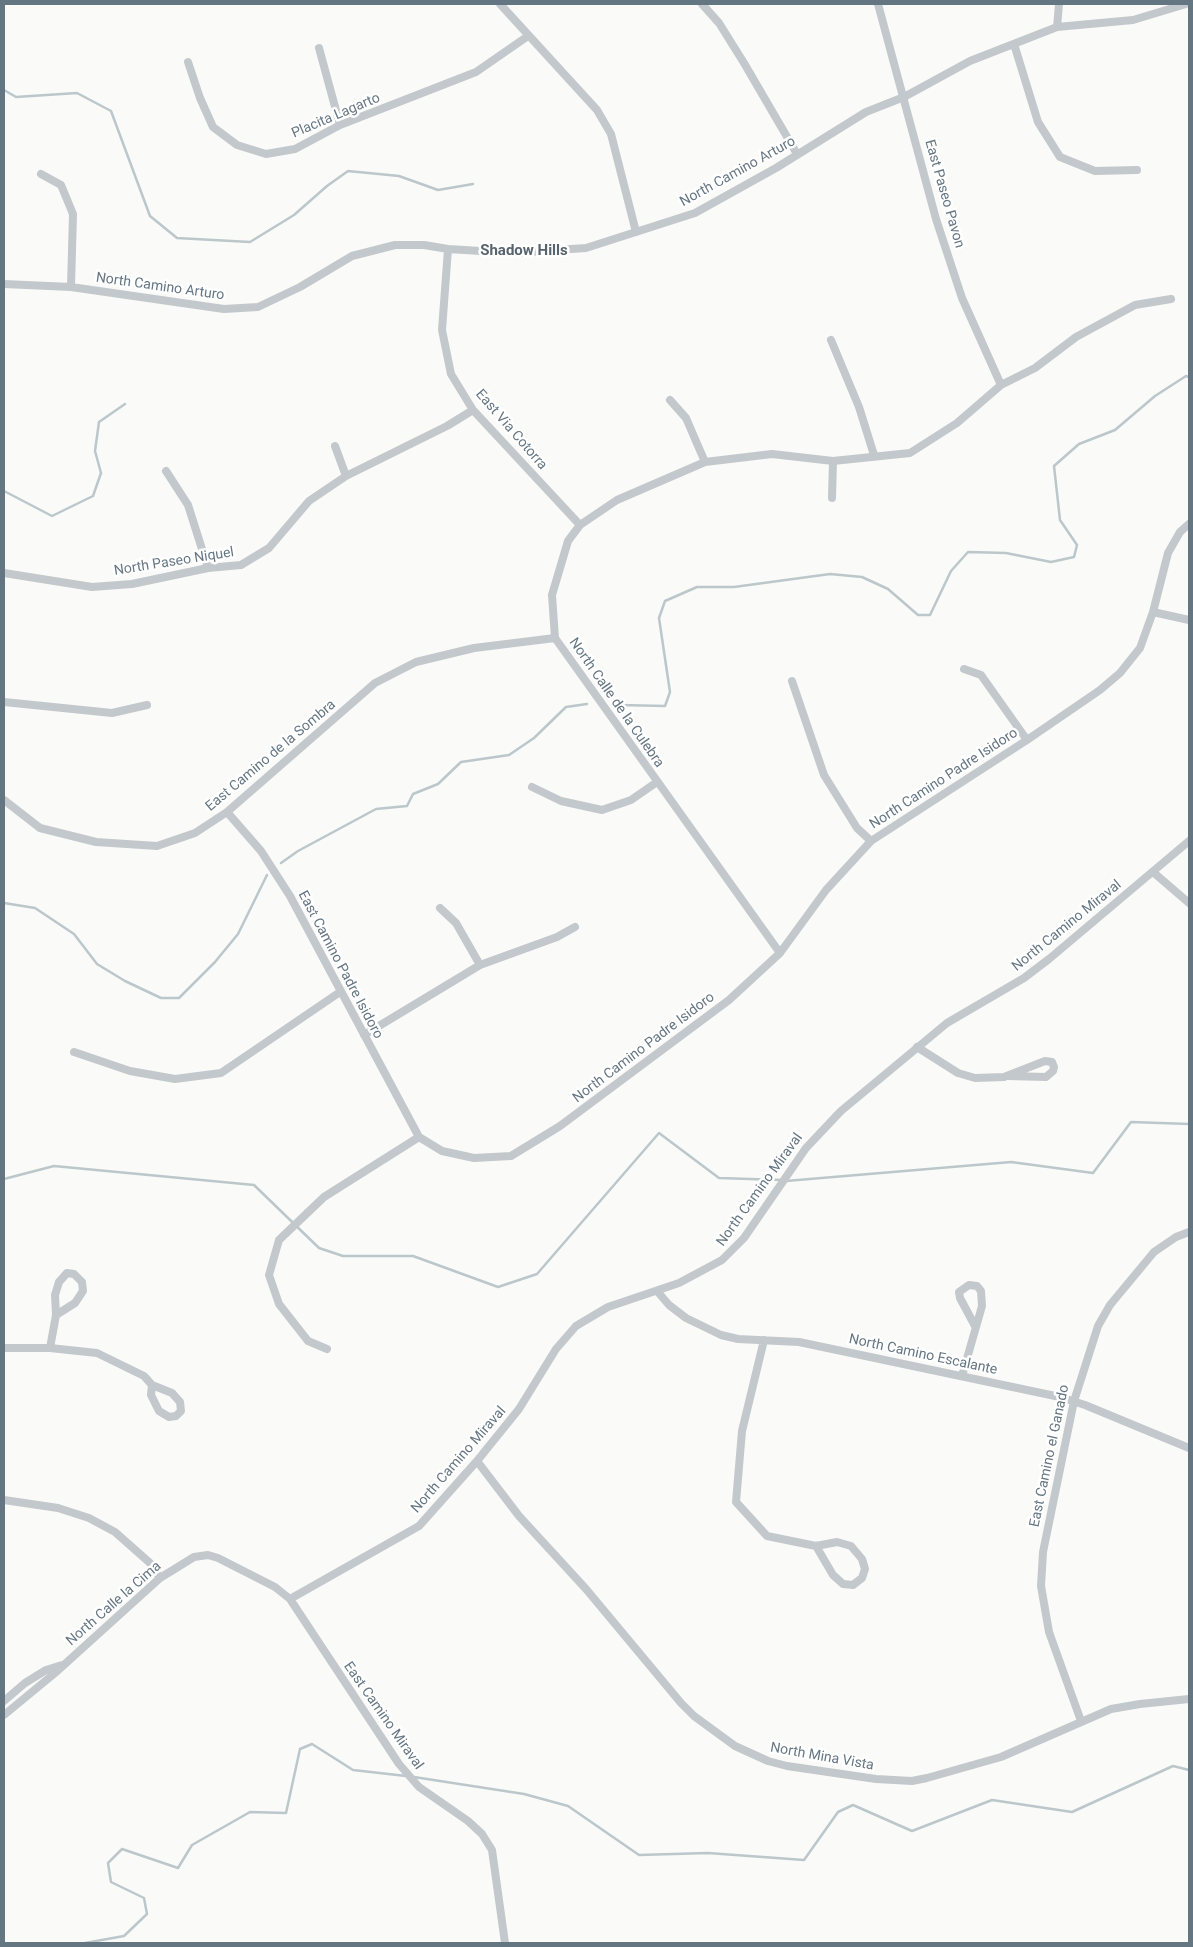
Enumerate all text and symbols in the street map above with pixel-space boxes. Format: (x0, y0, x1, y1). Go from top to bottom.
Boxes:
street label: Placita Lagarto (289, 90, 383, 142)
street label: North Camino Arturo (677, 133, 799, 211)
street label: East Paseo Pavon (920, 138, 968, 250)
district label: Shadow Hills (480, 242, 568, 260)
street label: North Camino Arturo (95, 270, 225, 304)
street label: East Via Cotorra (472, 387, 550, 473)
street label: North Paseo Niquel (113, 544, 235, 580)
street label: North Calle de la Culebra (565, 635, 667, 771)
street label: East Camino de la Sombra (203, 697, 339, 815)
street label: North Camino Padre Isidoro (867, 725, 1021, 833)
street label: North Camino Miraval (1009, 877, 1125, 975)
street label: East Camino Padre Isidoro (294, 888, 386, 1042)
street label: North Camino Padre Isidoro (570, 989, 718, 1107)
street label: North Camino Miraval (713, 1130, 807, 1250)
street label: North Camino Escalante (847, 1331, 999, 1379)
street label: East Camino el Ganado (1027, 1383, 1073, 1529)
street label: North Camino Miraval (408, 1403, 510, 1517)
street label: North Calle la Cima (63, 1558, 165, 1650)
street label: East Camino Miraval (339, 1659, 427, 1773)
street label: North Mina Vista (769, 1740, 875, 1774)

